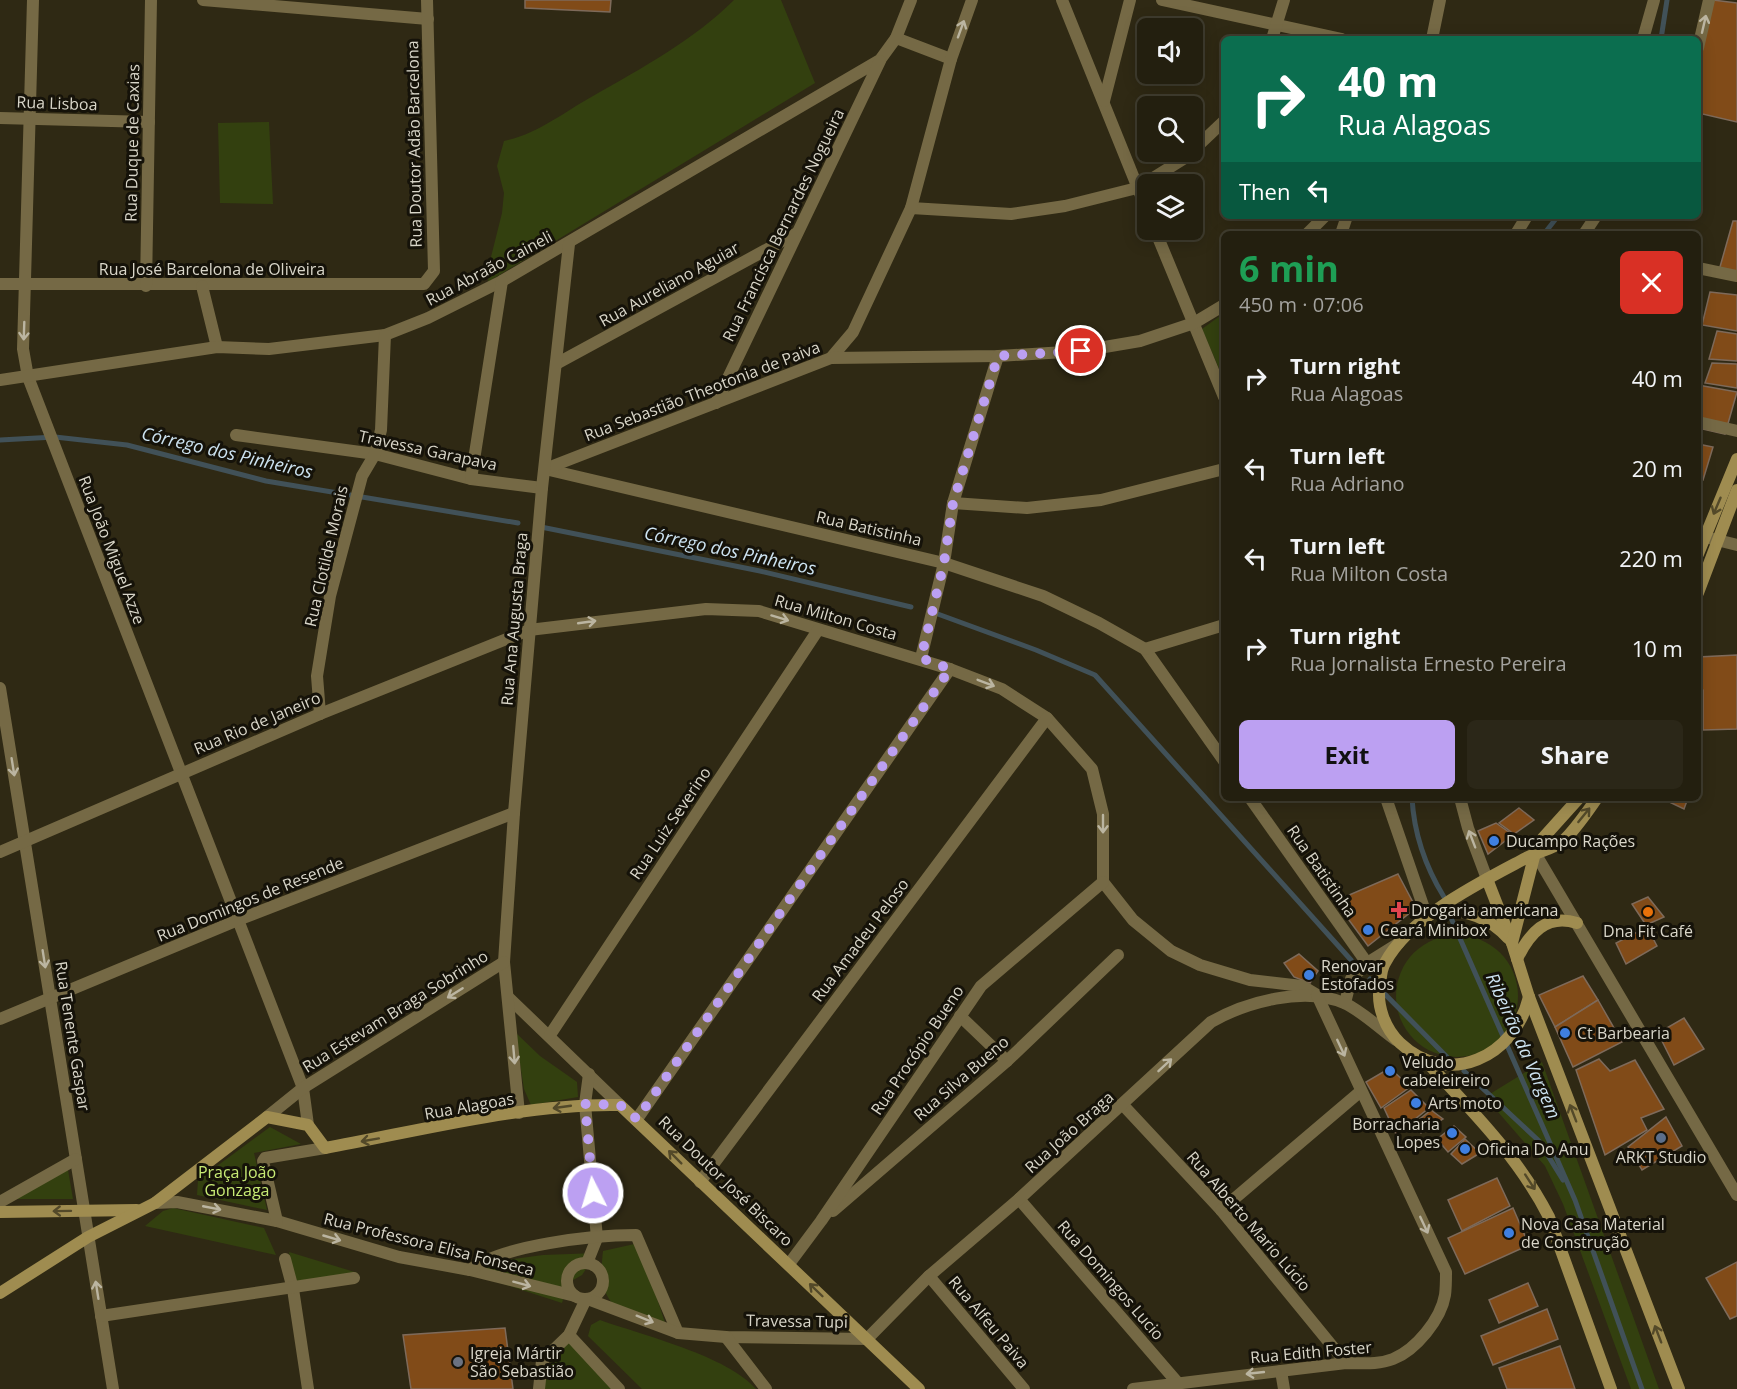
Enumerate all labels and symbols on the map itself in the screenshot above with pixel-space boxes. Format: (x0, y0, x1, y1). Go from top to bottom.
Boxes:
one-way arrow (1699, 15, 1710, 34)
one-way arrow (957, 21, 968, 39)
street label: Rua Doutor Adão Barcelona (401, 40, 427, 248)
street label: Rua Duque de Caxias (120, 64, 144, 222)
street label: Rua Lisboa (16, 91, 98, 115)
street label: Rua Francisca Bernardes Nogueira (717, 105, 849, 345)
street label: Rua Abraão Caineli (422, 225, 556, 311)
street label: Rua Aureliano Aguiar (595, 236, 743, 332)
street label: Rua José Barcelona de Oliveira (99, 258, 325, 280)
one-way arrow (18, 320, 29, 340)
pin (1055, 325, 1106, 376)
street label: Rua Sebastião Theotonia de Paiva (581, 336, 823, 446)
water label: Córrego dos Pinheiros (139, 421, 315, 483)
street label: Travessa Garapava (357, 425, 499, 475)
street label: Rua João Miguel Azze (74, 473, 151, 627)
street label: Rua Clotilde Morais (299, 483, 353, 629)
one-way arrow (1711, 497, 1722, 515)
street label: Rua Batistinha (814, 505, 924, 551)
water label: Córrego dos Pinheiros (642, 520, 819, 580)
street label: Rua Ana Augusta Braga (495, 531, 533, 707)
street label: Rua Milton Costa (772, 589, 900, 645)
one-way arrow (770, 613, 789, 624)
one-way arrow (577, 617, 596, 628)
one-way arrow (976, 678, 995, 689)
street label: Rua Rio de Janeiro (190, 686, 324, 760)
one-way arrow (7, 756, 18, 776)
street label: Rua Luiz Severino (624, 762, 716, 884)
one-way arrow (1577, 808, 1591, 823)
one-way arrow (1097, 814, 1109, 834)
street label: Rua Batistinha (1282, 821, 1362, 921)
one-way arrow (1466, 830, 1477, 849)
place label: Ducampo Rações (1506, 830, 1635, 852)
marker: Ducampo Rações (1487, 834, 1501, 848)
street label: Rua Domingos de Resende (153, 851, 347, 947)
street label: Rua Amadeu Peloso (806, 874, 914, 1006)
place label: Drogaria americana (1411, 899, 1559, 921)
marker: Drogaria americana (1392, 903, 1406, 917)
marker: Dna Fit Café (1641, 905, 1655, 919)
place label: Ceará Minibox (1380, 919, 1488, 941)
place label: Dna Fit Café (1603, 920, 1693, 942)
marker: Ceará Minibox (1361, 923, 1375, 937)
street label: Rua Estevam Braga Sobrinho (298, 945, 492, 1077)
one-way arrow (38, 949, 49, 969)
place label: Renovar Estofados (1321, 955, 1394, 995)
street label: Rua Tenente Gaspar (50, 960, 96, 1113)
marker: Renovar Estofados (1302, 968, 1316, 982)
water label: Ribeirão da Vargem (1481, 969, 1567, 1122)
street label: Rua Procópio Bueno (865, 981, 969, 1119)
one-way arrow (447, 988, 464, 1000)
place label: Ct Barbearia (1577, 1022, 1670, 1044)
marker: Ct Barbearia (1558, 1026, 1572, 1040)
street label: Rua Silva Bueno (909, 1031, 1013, 1125)
one-way arrow (1336, 1038, 1348, 1056)
one-way arrow (509, 1045, 520, 1065)
place label: Veludo cabeleireiro (1402, 1051, 1490, 1091)
one-way arrow (1158, 1058, 1173, 1072)
marker: Veludo cabeleireiro (1383, 1064, 1397, 1078)
street label: Rua João Braga (1020, 1086, 1118, 1178)
street label: Rua Alagoas (422, 1087, 516, 1125)
place label: Arts moto (1428, 1092, 1502, 1114)
marker: Arts moto (1409, 1096, 1423, 1110)
one-way arrow (553, 1102, 572, 1113)
one-way arrow (1567, 1104, 1578, 1123)
street label: Rua Doutor José Biscaro (654, 1111, 798, 1251)
place label: Borracharia Lopes (1352, 1113, 1440, 1153)
marker: Borracharia Lopes (1445, 1126, 1459, 1140)
marker: ARKT Studio (1654, 1131, 1668, 1145)
one-way arrow (361, 1135, 380, 1146)
place label: Oficina Do Anu (1477, 1138, 1589, 1160)
marker: Oficina Do Anu (1458, 1142, 1472, 1156)
street label: Rua Alberto Mario Lúcio (1182, 1146, 1316, 1296)
place label: ARKT Studio (1616, 1146, 1706, 1168)
one-way arrow (667, 1149, 682, 1164)
park label: Praça João Gonzaga (198, 1161, 276, 1201)
position arrow (561, 1161, 625, 1225)
one-way arrow (1524, 1173, 1536, 1190)
one-way arrow (202, 1203, 222, 1214)
one-way arrow (52, 1205, 72, 1217)
street label: Rua Professora Elisa Fonseca (322, 1207, 536, 1281)
place label: Nova Casa Material de Construção (1521, 1213, 1665, 1253)
street label: Rua Domingos Lucio (1053, 1215, 1169, 1345)
one-way arrow (1418, 1215, 1430, 1233)
marker: Nova Casa Material de Construção (1502, 1226, 1516, 1240)
one-way arrow (322, 1233, 341, 1244)
street label: Rua Alfeu Paiva (944, 1271, 1034, 1373)
one-way arrow (512, 1278, 531, 1290)
one-way arrow (91, 1280, 102, 1300)
one-way arrow (809, 1283, 824, 1298)
street label: Travessa Tupi (746, 1309, 848, 1333)
one-way arrow (635, 1314, 654, 1325)
one-way arrow (1652, 1326, 1663, 1344)
street label: Rua Edith Foster (1249, 1336, 1373, 1368)
place label: Igreja Mártir São Sebastião (470, 1342, 574, 1382)
marker: Igreja Mártir São Sebastião (451, 1355, 465, 1369)
one-way arrow (1245, 1368, 1265, 1379)

